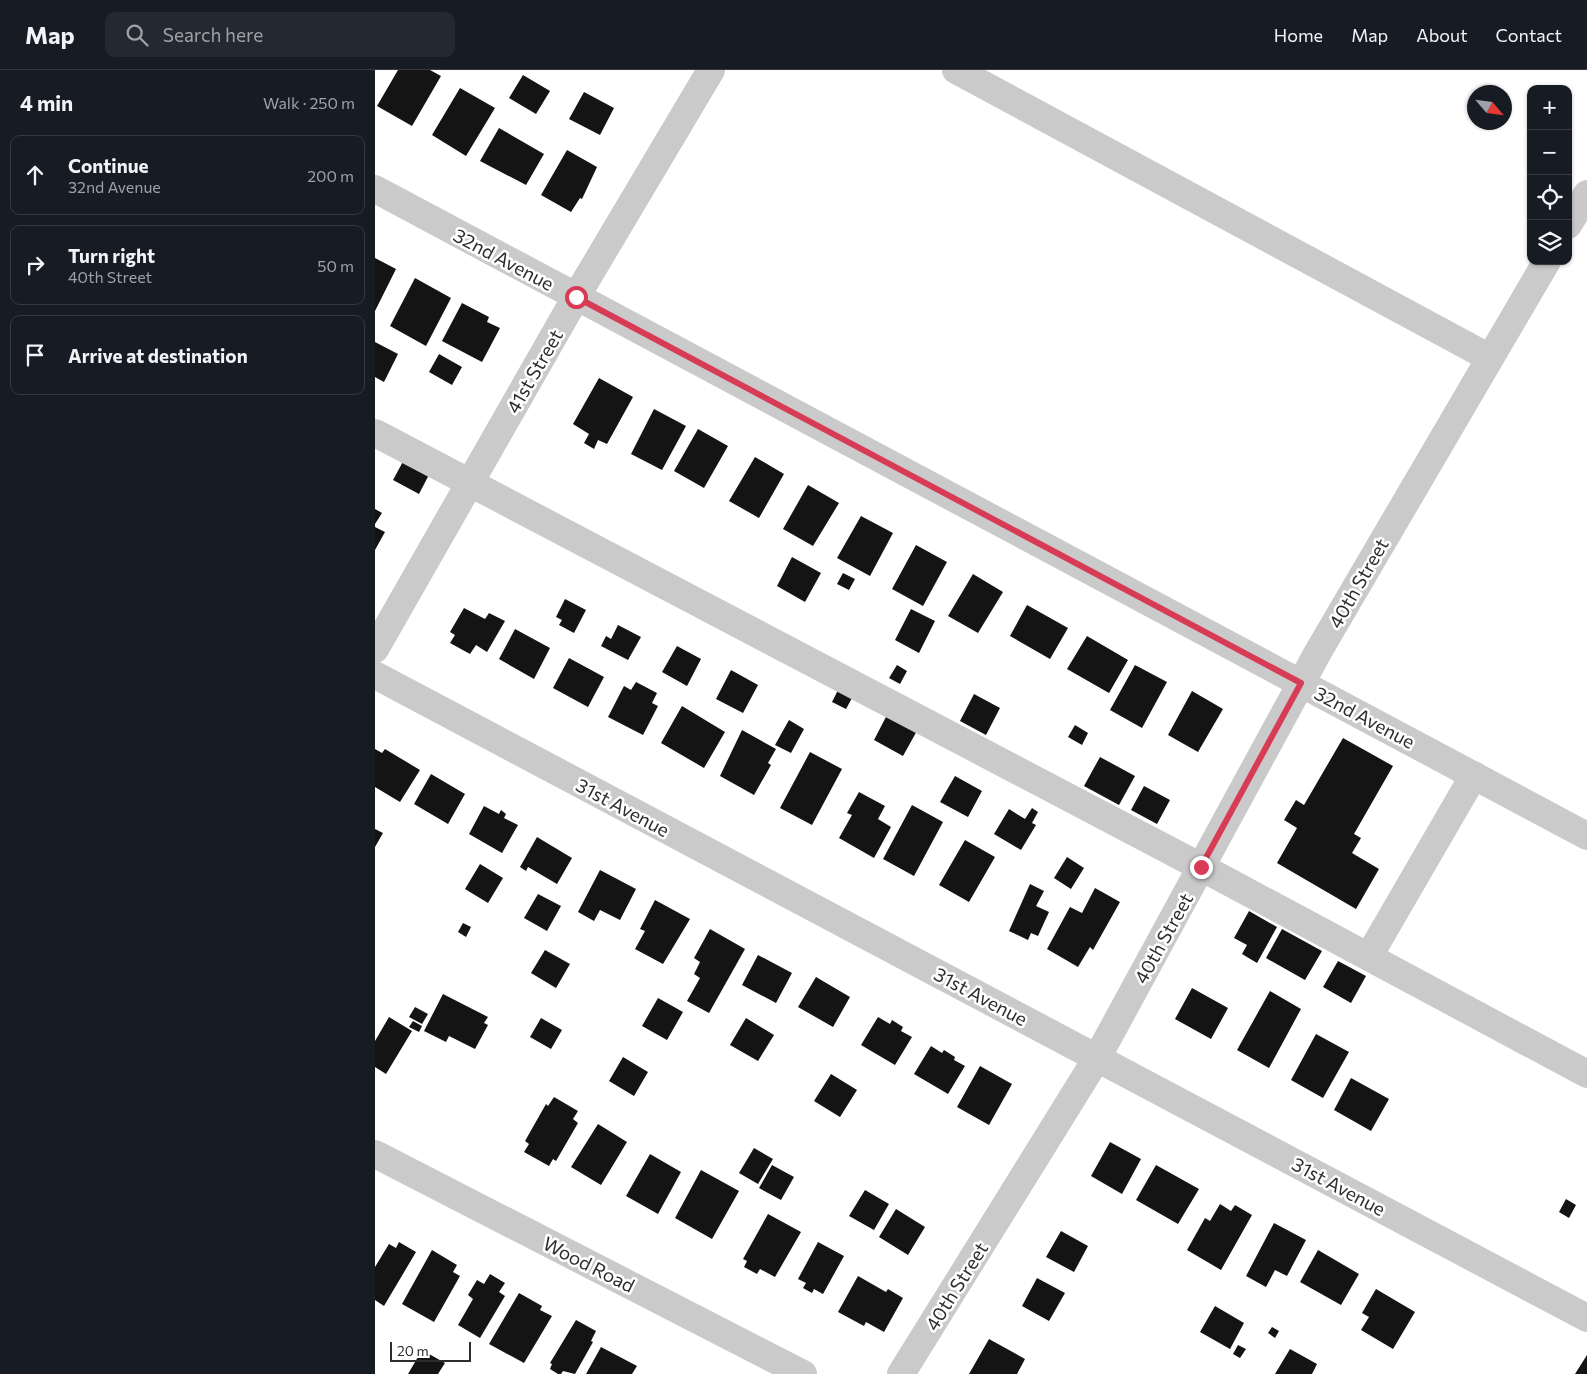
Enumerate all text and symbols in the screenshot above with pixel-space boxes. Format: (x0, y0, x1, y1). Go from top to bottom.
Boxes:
search box (105, 12, 455, 57)
text: Map (25, 20, 75, 49)
icon: search (123, 21, 151, 49)
text: Search here (163, 23, 263, 46)
text: Home (1274, 24, 1323, 46)
text: Map (1351, 24, 1388, 46)
text: About (1416, 24, 1468, 46)
text: Contact (1496, 24, 1562, 46)
north arrow (1467, 85, 1512, 130)
map controls (1527, 85, 1572, 265)
button: + (1527, 85, 1572, 130)
text: 4 min (20, 90, 73, 115)
text: Walk · 250 m (263, 93, 355, 112)
button: − (1527, 130, 1572, 175)
text: Continue (68, 154, 148, 177)
icon: ahead (21, 161, 49, 189)
text: 200 m (307, 166, 354, 185)
button: locate (1527, 175, 1572, 220)
text: 32nd Avenue (68, 177, 161, 196)
button: layers (1527, 220, 1572, 265)
street label: 32nd Avenue (450, 223, 558, 295)
text: Turn right (68, 244, 155, 267)
icon: right (21, 251, 49, 279)
text: 50 m (317, 256, 354, 275)
text: 40th Street (68, 267, 152, 286)
route start (565, 286, 588, 309)
street label: 41st Street (501, 325, 567, 417)
icon: arrive (21, 341, 49, 369)
text: Arrive at destination (68, 344, 248, 367)
street label: 40th Street (1323, 534, 1393, 632)
street label: 32nd Avenue (1311, 681, 1419, 753)
street label: 31st Avenue (572, 773, 674, 841)
route end (1190, 856, 1213, 879)
street label: 40th Street (1129, 889, 1197, 987)
street label: 31st Avenue (930, 962, 1032, 1030)
street label: 31st Avenue (1288, 1152, 1390, 1220)
street label: Wood Road (539, 1231, 639, 1297)
street label: 40th Street (920, 1237, 992, 1334)
scale bar (390, 1339, 471, 1362)
text: 20 m (397, 1342, 429, 1359)

